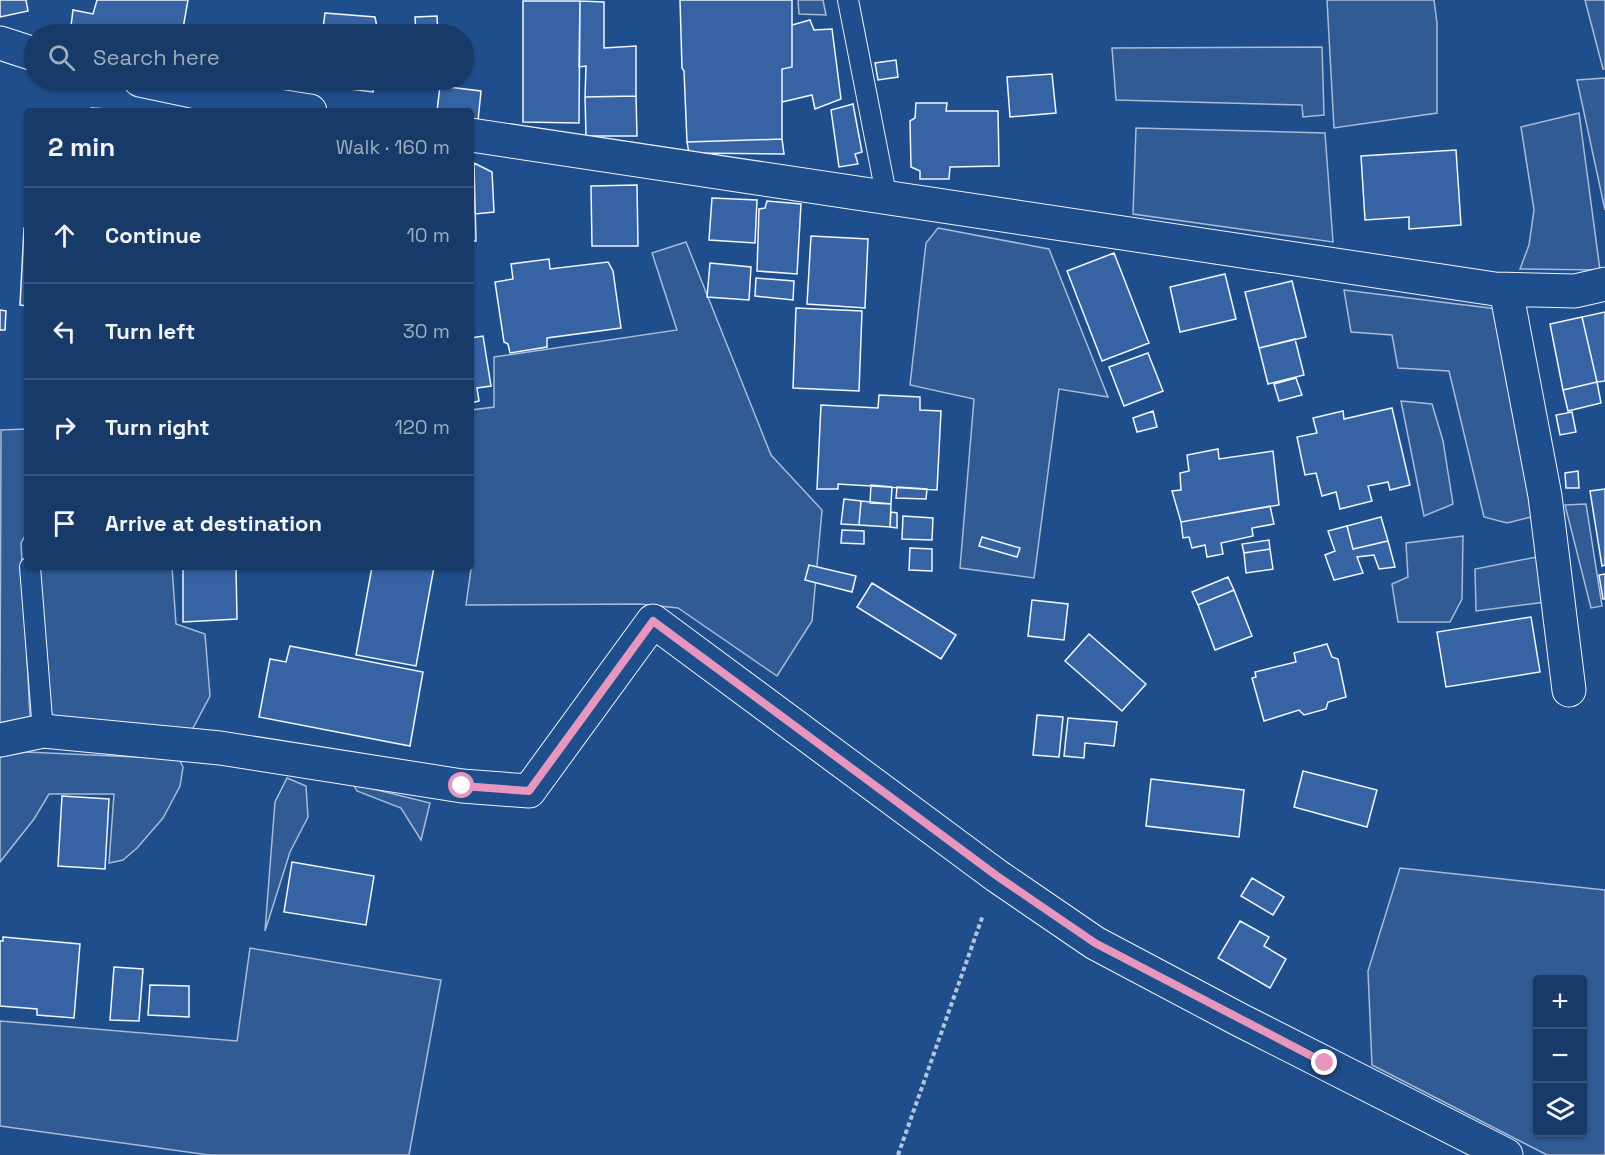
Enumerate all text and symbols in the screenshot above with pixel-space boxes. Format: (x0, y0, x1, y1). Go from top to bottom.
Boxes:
search box (24, 24, 474, 90)
icon: search (45, 41, 78, 74)
text: Search here (93, 43, 220, 71)
text: 2 min (48, 130, 115, 164)
text: Walk · 160 m (336, 134, 450, 160)
icon: ahead (48, 219, 81, 252)
text: Continue (105, 221, 201, 249)
text: 10 m (406, 222, 450, 248)
icon: left (48, 315, 81, 348)
text: Turn left (105, 317, 195, 345)
text: 30 m (403, 318, 450, 344)
icon: right (48, 411, 81, 444)
text: Turn right (105, 413, 210, 441)
text: 120 m (394, 414, 450, 440)
icon: arrive (48, 507, 81, 540)
text: Arrive at destination (105, 509, 322, 537)
route start (448, 772, 474, 798)
map controls (1533, 975, 1587, 1137)
button: + (1533, 975, 1587, 1029)
button: − (1533, 1029, 1587, 1083)
route end (1311, 1049, 1337, 1075)
button: layers (1533, 1083, 1587, 1137)

